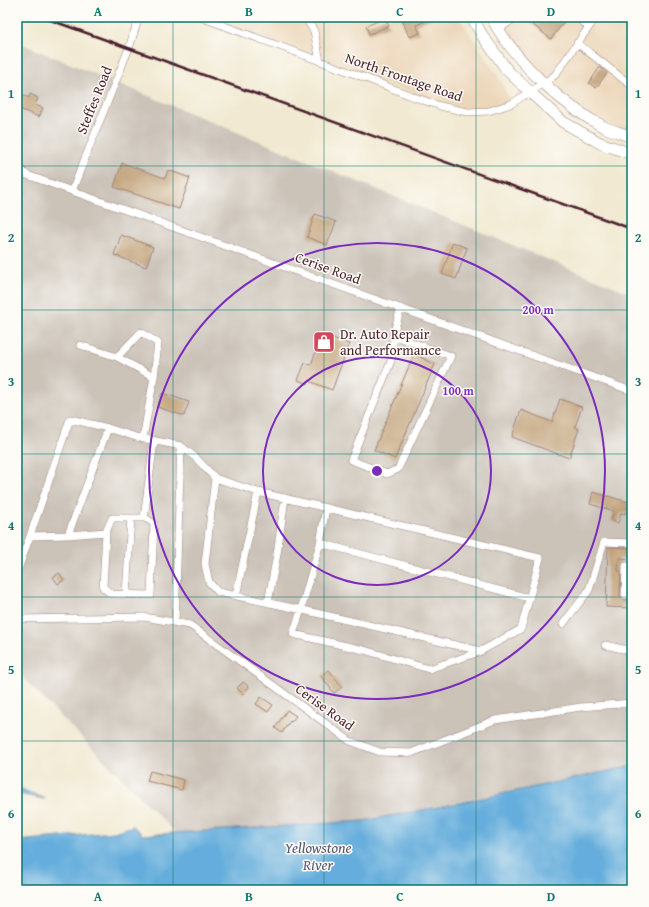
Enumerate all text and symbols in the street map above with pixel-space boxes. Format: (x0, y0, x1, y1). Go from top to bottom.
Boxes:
text: A (94, 2, 103, 21)
text: B (245, 2, 253, 21)
text: C (396, 2, 404, 21)
text: D (547, 2, 555, 21)
street label: North Frontage Road (343, 48, 466, 107)
street label: Steffes Road (71, 62, 117, 137)
text: 1 (8, 84, 14, 103)
text: 1 (635, 84, 641, 103)
text: 2 (8, 228, 15, 247)
text: 2 (635, 228, 642, 247)
street label: Cerise Road (292, 247, 364, 289)
text: 200 m (522, 301, 555, 318)
place label: Dr. Auto Repair and Performance (340, 324, 441, 360)
shop icon: Dr. Auto Repair and Performance (311, 329, 337, 355)
text: 3 (8, 372, 14, 391)
text: 3 (635, 372, 641, 391)
text: 100 m (442, 382, 475, 399)
centre of rings (370, 464, 384, 478)
text: 4 (8, 516, 15, 535)
text: 4 (635, 516, 642, 535)
text: 5 (8, 660, 15, 679)
text: 5 (635, 660, 642, 679)
street label: Cerise Road (291, 679, 359, 735)
text: 6 (8, 804, 15, 823)
text: 6 (635, 804, 642, 823)
water label: Yellowstone River (284, 837, 352, 875)
text: A (94, 887, 103, 906)
text: B (245, 887, 253, 906)
text: C (396, 887, 404, 906)
text: D (547, 887, 555, 906)

